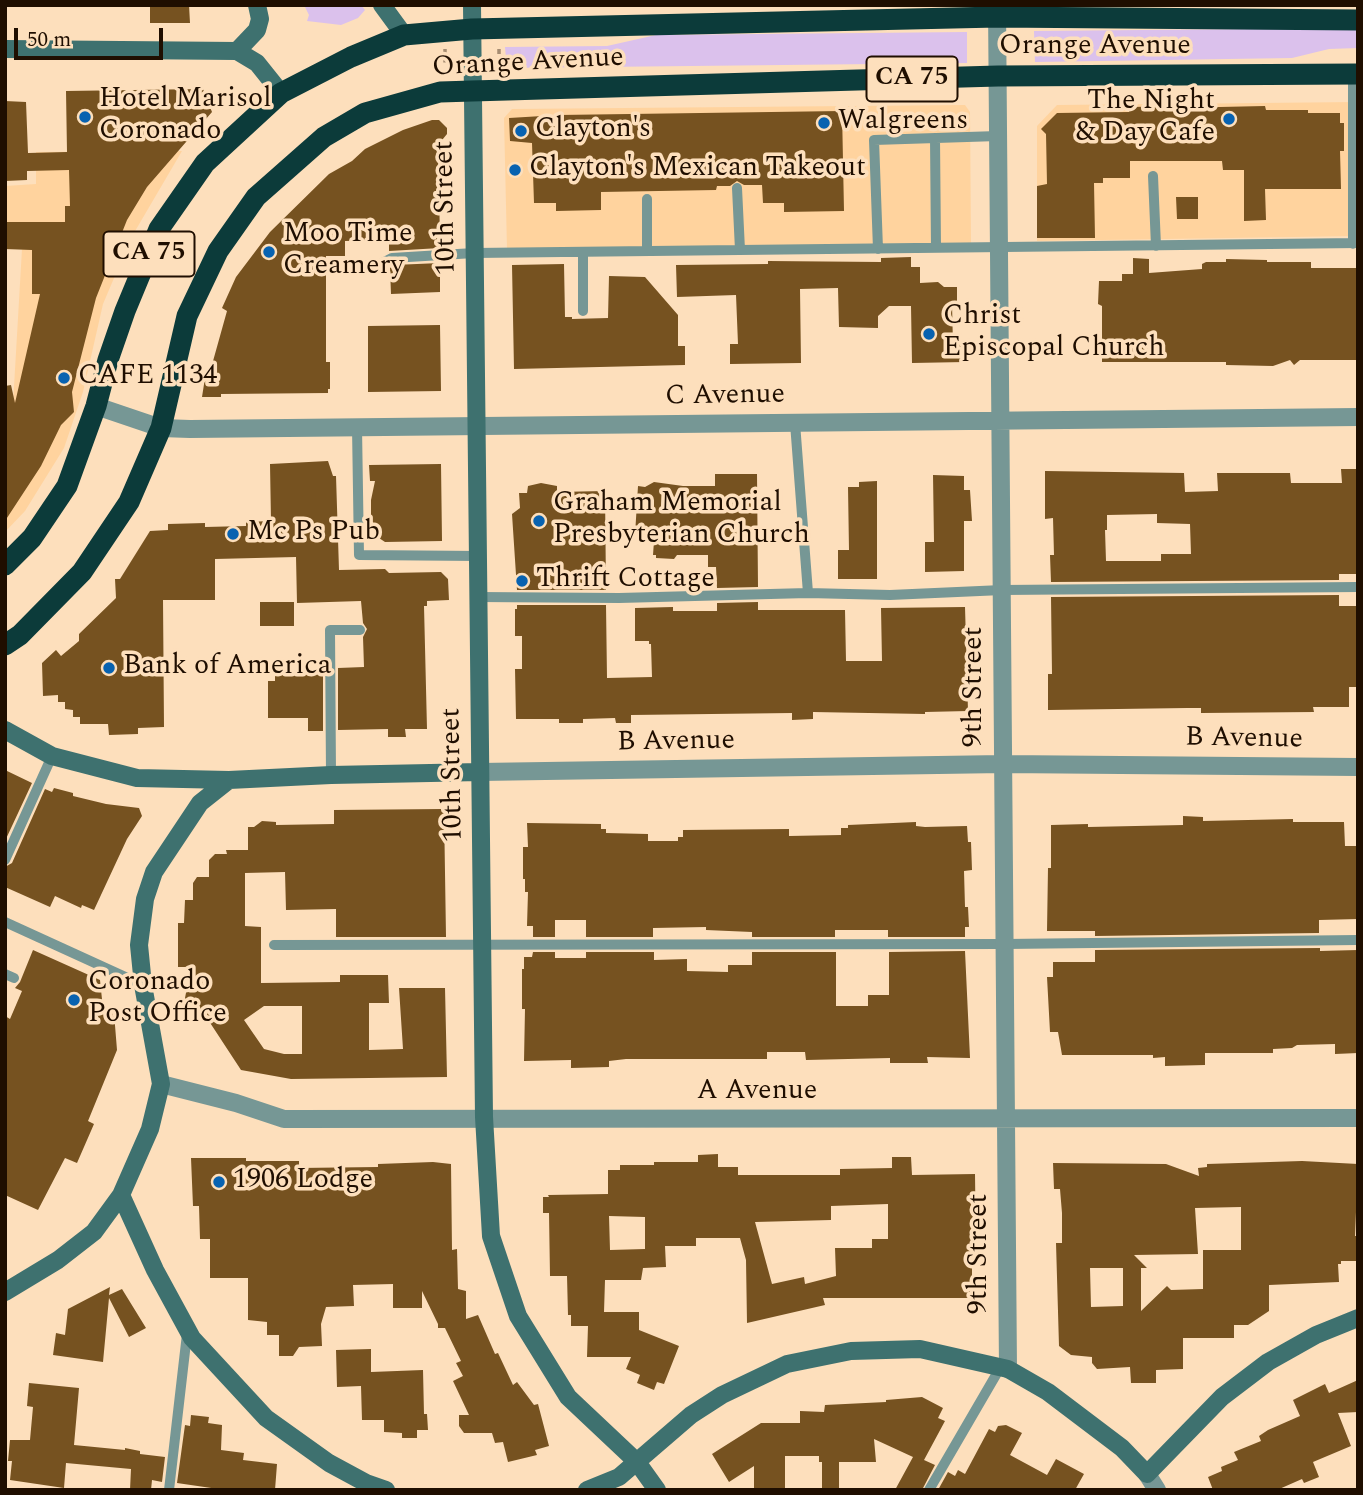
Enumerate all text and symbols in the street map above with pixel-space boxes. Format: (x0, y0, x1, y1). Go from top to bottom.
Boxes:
scale bar (18, 14, 166, 58)
text: 50 m (27, 24, 71, 56)
street label: Orange Avenue (999, 31, 1191, 65)
street label: Orange Avenue (431, 42, 625, 86)
road number: CA 75 (866, 57, 958, 102)
place label: Hotel Marisol Coronado (99, 84, 271, 150)
place label: The Night & Day Cafe (1076, 86, 1215, 152)
place label: Walgreens (838, 106, 968, 140)
marker: Hotel Marisol Coronado (77, 109, 93, 125)
marker: The Night & Day Cafe (1221, 111, 1237, 127)
place label: Clayton's (535, 114, 651, 148)
marker: Walgreens (816, 115, 832, 131)
marker: Clayton's (513, 123, 529, 139)
street label: 10th Street (429, 140, 465, 276)
place label: Clayton's Mexican Takeout (529, 153, 866, 187)
marker: Clayton's Mexican Takeout (507, 162, 523, 178)
place label: Moo Time Creamery (283, 219, 412, 285)
road number: CA 75 (104, 232, 194, 276)
marker: Moo Time Creamery (261, 244, 277, 260)
place label: Christ Episcopal Church (943, 301, 1164, 367)
marker: Christ Episcopal Church (921, 326, 937, 342)
place label: CAFE 1134 (78, 361, 217, 395)
marker: CAFE 1134 (56, 370, 72, 386)
street label: C Avenue (665, 379, 785, 415)
place label: Graham Memorial Presbyterian Church (553, 488, 810, 554)
marker: Graham Memorial Presbyterian Church (531, 513, 547, 529)
place label: Mc Ps Pub (247, 517, 380, 551)
marker: Mc Ps Pub (225, 526, 241, 542)
place label: Thrift Cottage (536, 564, 715, 598)
marker: Thrift Cottage (514, 573, 530, 589)
street label: 9th Street (959, 627, 993, 747)
place label: Bank of America (123, 651, 331, 685)
marker: Bank of America (101, 660, 117, 676)
street label: 10th Street (436, 707, 472, 843)
street label: B Avenue (1185, 722, 1303, 758)
street label: B Avenue (617, 725, 735, 761)
place label: Coronado Post Office (88, 967, 227, 1033)
marker: Coronado Post Office (66, 992, 82, 1008)
street label: A Avenue (697, 1076, 817, 1110)
place label: 1906 Lodge (233, 1165, 373, 1199)
marker: 1906 Lodge (211, 1174, 227, 1190)
street label: 9th Street (964, 1194, 998, 1314)

